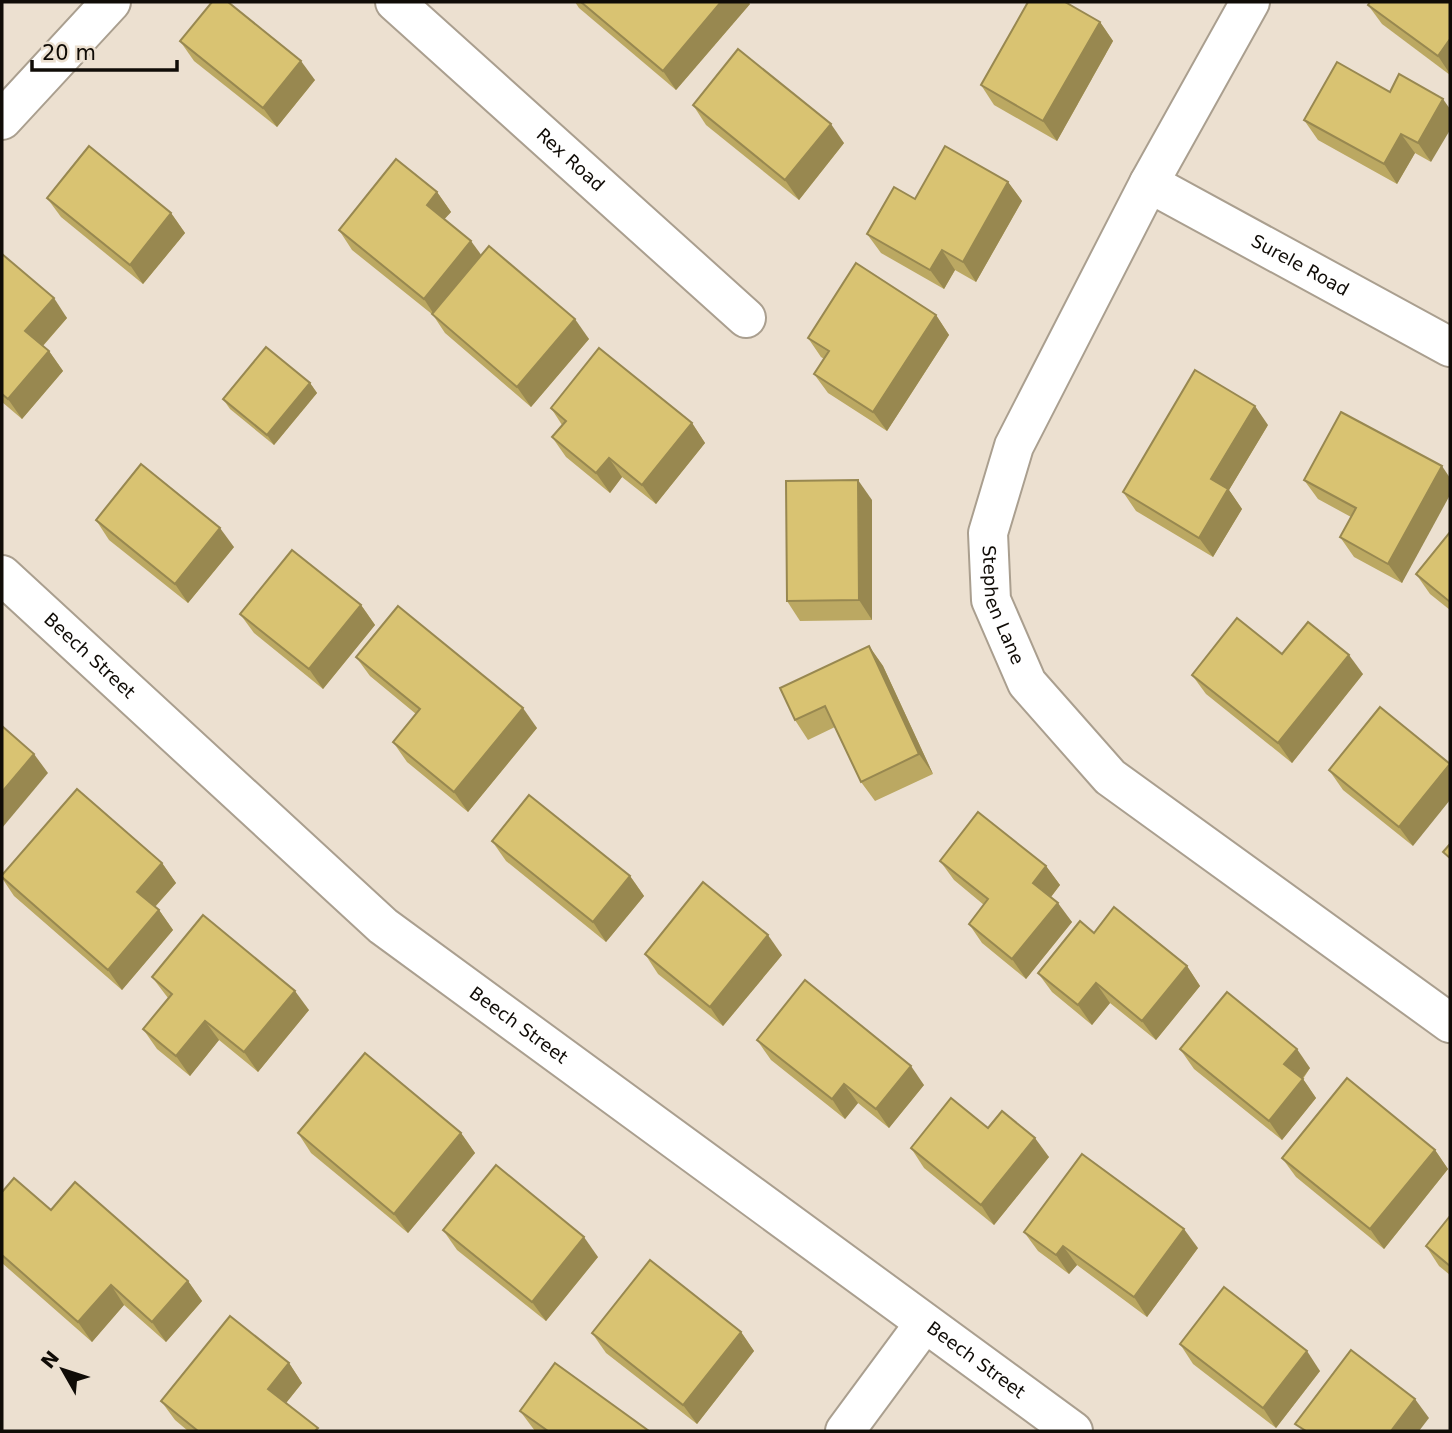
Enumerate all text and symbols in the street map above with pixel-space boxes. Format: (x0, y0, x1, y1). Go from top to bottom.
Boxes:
scale bar (32, 28, 177, 72)
text: 20 m (42, 41, 96, 65)
street label: Rex Road (532, 124, 609, 195)
street label: Surele Road (1248, 230, 1353, 300)
street label: Stephen Lane (979, 545, 1029, 668)
street label: Beech Street (40, 608, 140, 702)
street label: Beech Street (466, 982, 572, 1068)
street label: Beech Street (923, 1317, 1030, 1402)
north arrow (28, 1335, 98, 1405)
text: N (36, 1346, 63, 1372)

